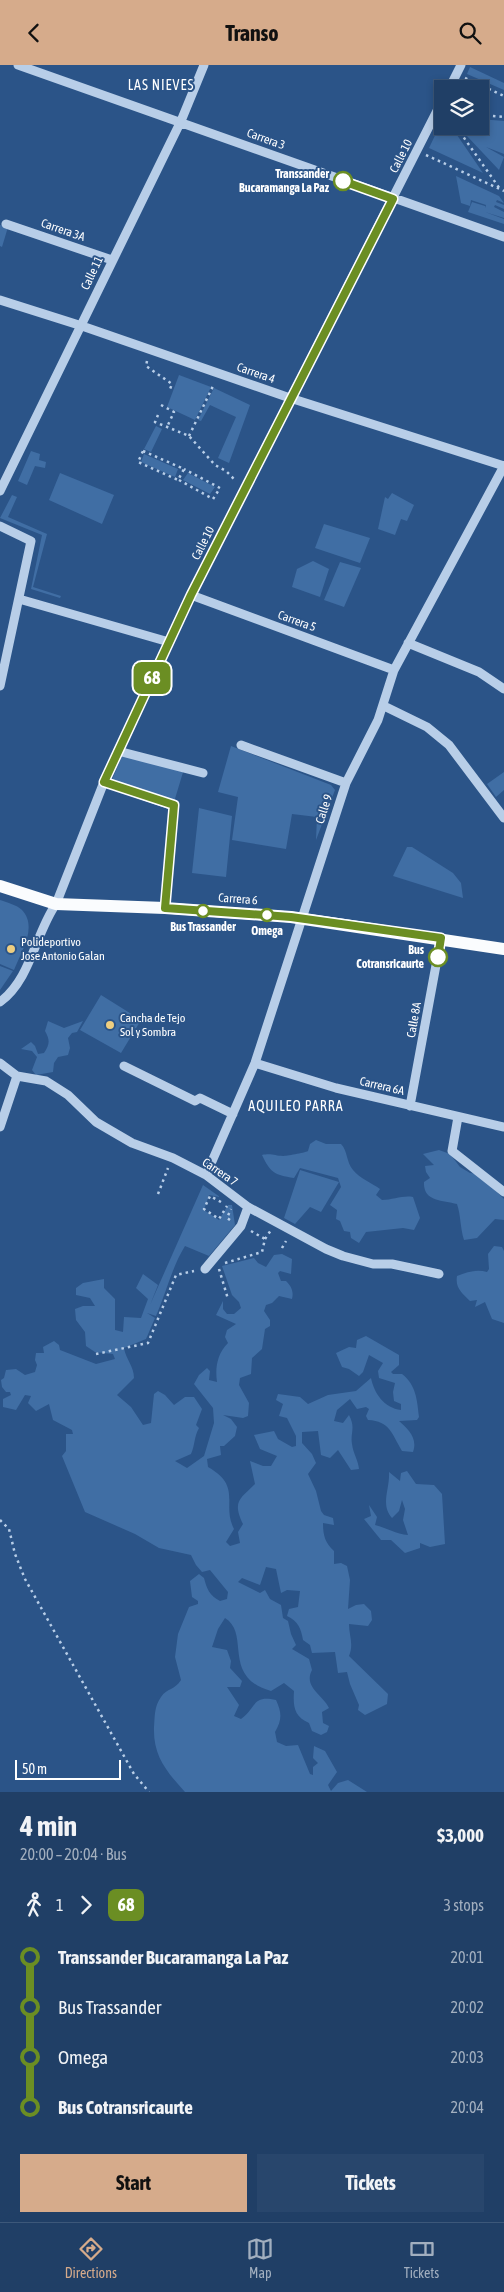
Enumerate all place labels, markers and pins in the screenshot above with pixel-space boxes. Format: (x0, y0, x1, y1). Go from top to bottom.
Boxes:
place label: Transsander Bucaramanga La Paz (239, 167, 330, 195)
marker: Transsander Bucaramanga La Paz (333, 171, 353, 191)
marker: Bus Trassander (196, 904, 210, 918)
marker: Omega (260, 908, 274, 922)
place label: Bus Trassander (170, 920, 236, 934)
place label: Omega (251, 924, 283, 938)
place label: Polideportivo Jose Antonio Galan (21, 935, 105, 963)
marker: Polideportivo Jose Antonio Galan (5, 943, 17, 955)
place label: Bus Cotransricaurte (356, 943, 425, 971)
marker: Bus Cotransricaurte (428, 947, 448, 967)
place label: Cancha de Tejo Sol y Sombra (120, 1011, 186, 1039)
marker: Cancha de Tejo Sol y Sombra (104, 1019, 116, 1031)

